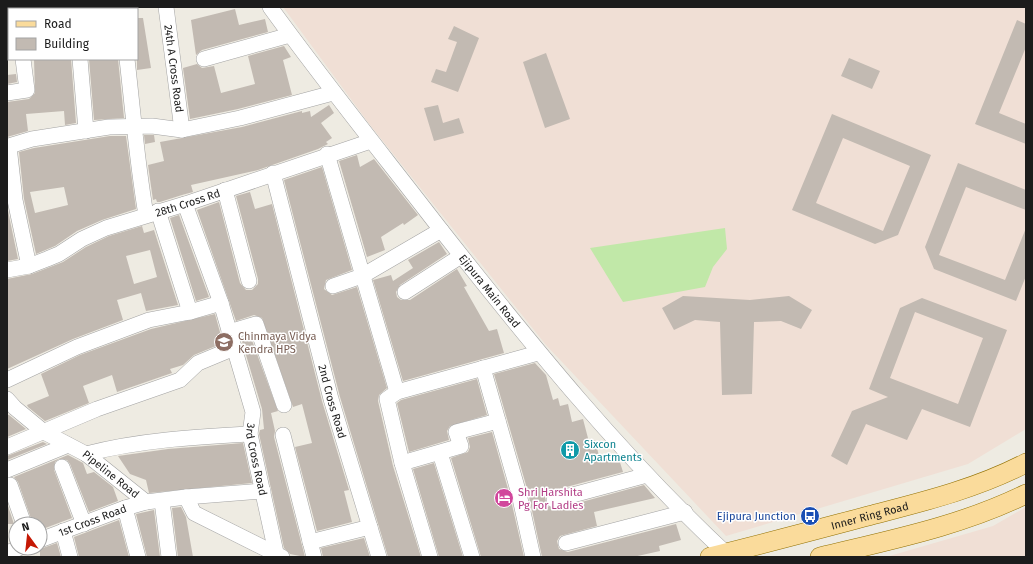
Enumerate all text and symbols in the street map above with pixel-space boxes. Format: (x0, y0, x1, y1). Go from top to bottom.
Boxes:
legend (8, 8, 138, 60)
text: Road (44, 17, 72, 31)
street label: 24th A Cross Road (161, 24, 186, 113)
text: Building (44, 37, 90, 51)
street label: 28th Cross Rd (154, 187, 222, 220)
street label: Ejipura Main Road (456, 252, 523, 331)
place label: Chinmaya Vidya Kendra HPS (238, 330, 316, 356)
school or university icon: Chinmaya Vidya Kendra HPS (213, 331, 235, 353)
street label: 2nd Cross Road (315, 363, 349, 440)
street label: 3rd Cross Road (243, 422, 269, 497)
place label: Sixcon Apartments (584, 438, 642, 464)
building icon: Sixcon Apartments (559, 439, 581, 461)
street label: Pipeline Road (80, 448, 142, 501)
place label: Shri Harshita Pg For Ladies (518, 486, 584, 512)
hotel icon: Shri Harshita Pg For Ladies (493, 487, 515, 509)
street label: Inner Ring Road (830, 500, 910, 533)
street label: 1st Cross Road (57, 502, 128, 539)
bus stop icon: Ejipura Junction (799, 505, 821, 527)
place label: Ejipura Junction (717, 510, 796, 523)
north arrow (8, 516, 48, 556)
text: N (20, 520, 31, 534)

